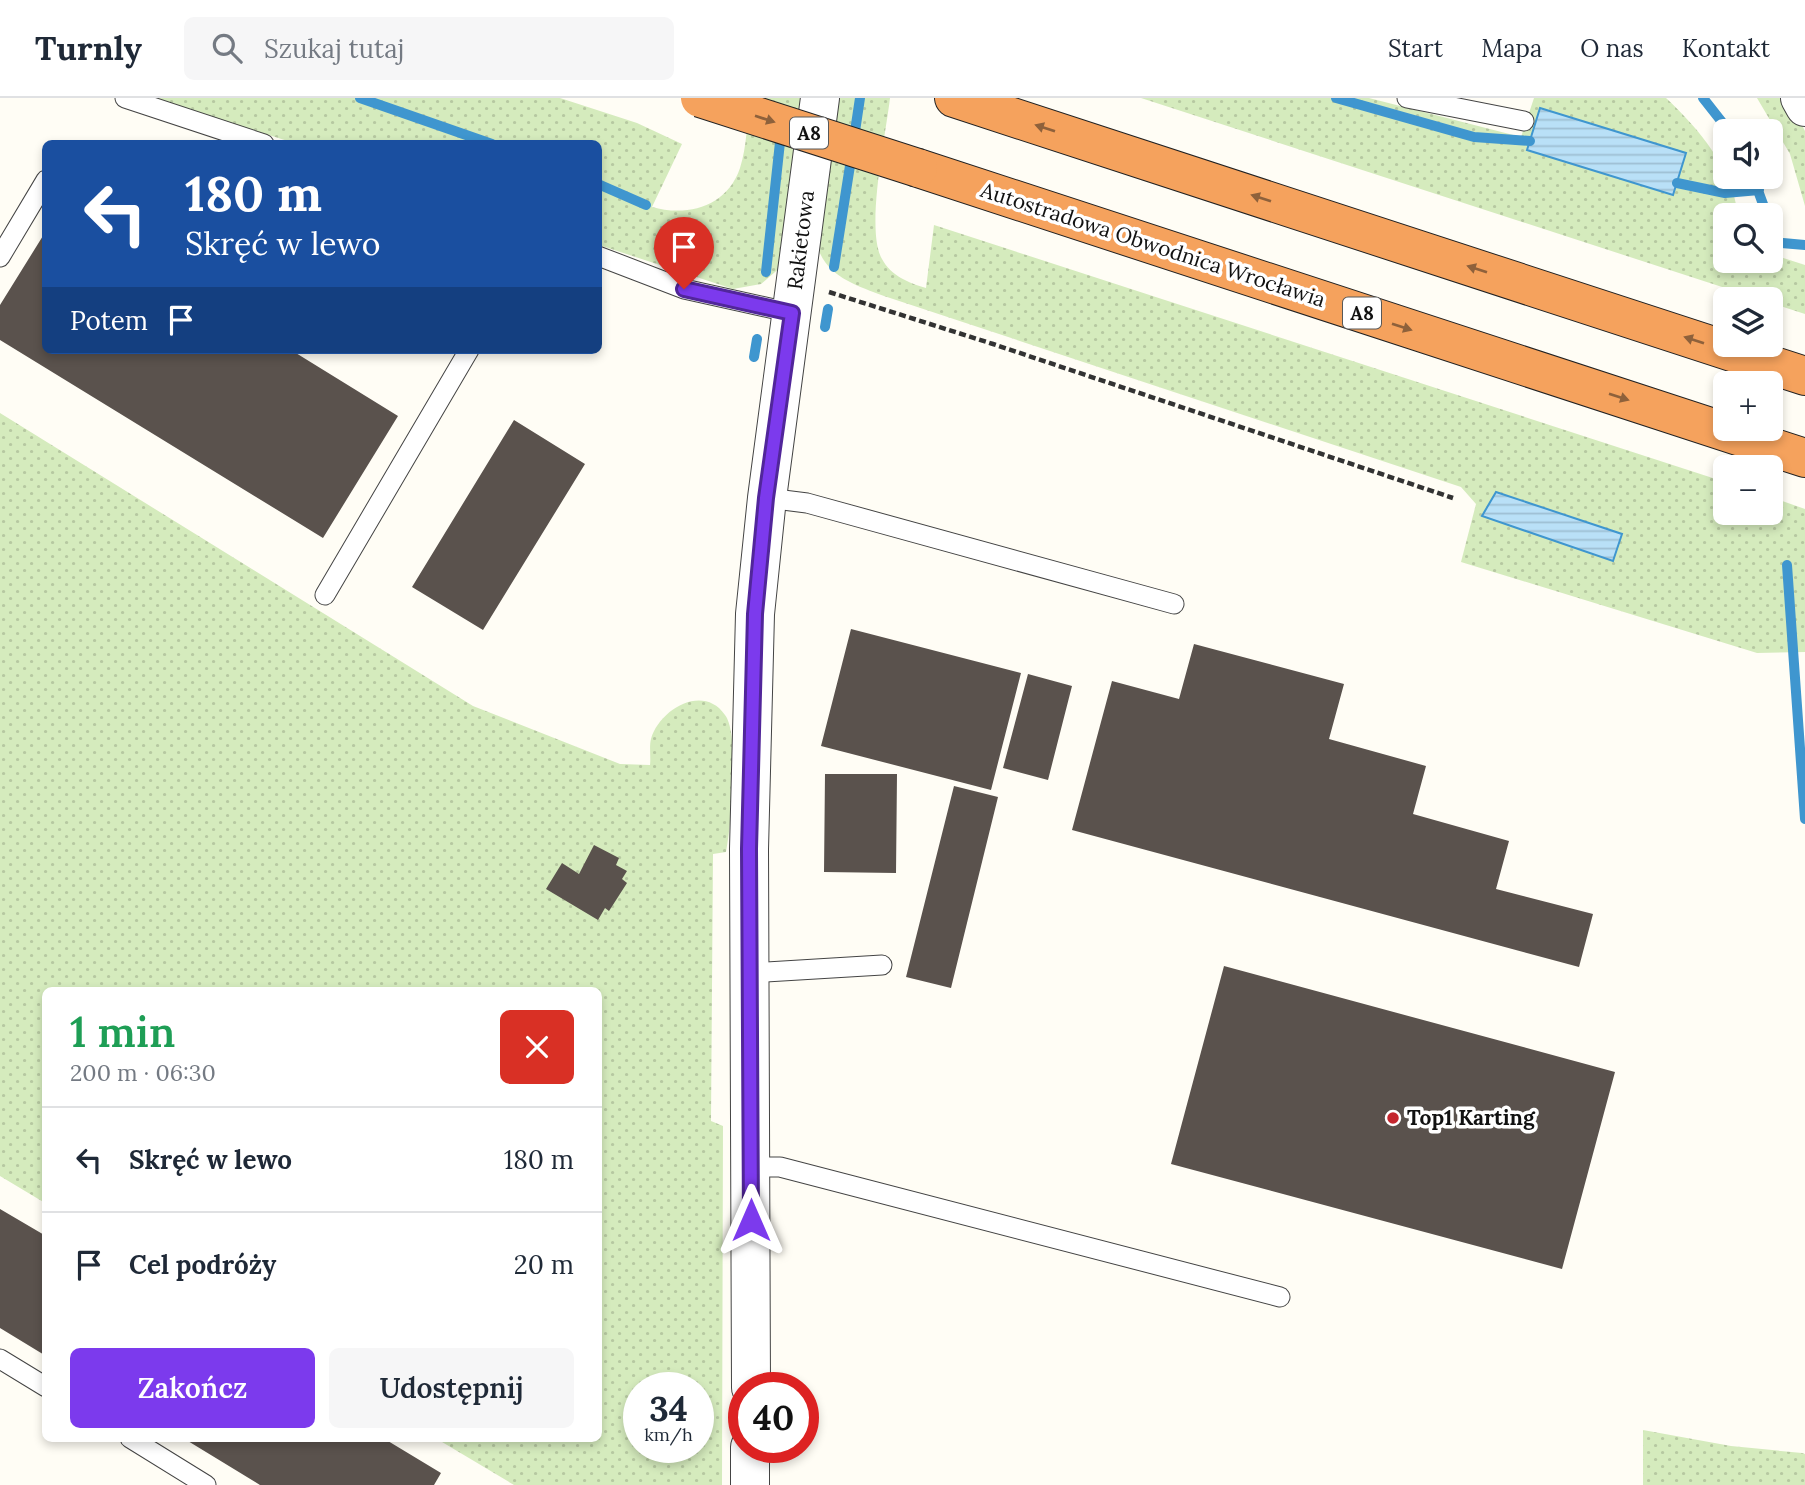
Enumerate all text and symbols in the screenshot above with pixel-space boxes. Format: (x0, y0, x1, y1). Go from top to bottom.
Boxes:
search box (184, 17, 674, 80)
text: Turnly (35, 27, 142, 69)
icon: search (208, 29, 246, 67)
text: Szukaj tutaj (264, 32, 404, 65)
text: Start (1388, 33, 1443, 64)
text: Mapa (1481, 33, 1542, 64)
text: O nas (1580, 33, 1644, 64)
text: Kontakt (1682, 33, 1770, 64)
one-way arrow (755, 114, 776, 125)
road number: A8 (790, 118, 828, 148)
map controls (1713, 119, 1783, 525)
button: sound (1713, 119, 1783, 189)
one-way arrow (1034, 122, 1055, 132)
text: 180 m (185, 162, 322, 224)
icon: left (70, 168, 161, 259)
street label: Autostradowa Obwodnica Wrocławia (976, 176, 1329, 313)
street label: Rakietowa (781, 188, 820, 291)
one-way arrow (1251, 193, 1272, 203)
button: search (1713, 203, 1783, 273)
pin (654, 217, 714, 289)
text: Skręć w lewo (185, 223, 381, 264)
icon: arrive (665, 228, 703, 266)
one-way arrow (1467, 263, 1488, 274)
button: layers (1713, 287, 1783, 357)
road number: A8 (1343, 298, 1381, 328)
icon: arrive (162, 301, 200, 339)
text: Potem (70, 304, 148, 337)
one-way arrow (1392, 322, 1413, 332)
one-way arrow (1683, 334, 1704, 345)
button: + (1713, 371, 1783, 441)
one-way arrow (1608, 393, 1629, 403)
button: − (1713, 455, 1783, 525)
text: 1 min (70, 1005, 175, 1059)
button: close (500, 1010, 574, 1084)
text: 200 m · 06:30 (70, 1058, 216, 1087)
place label: Top1 Karting (1407, 1104, 1536, 1131)
marker: Top1 Karting (1385, 1110, 1401, 1126)
icon: left (70, 1141, 108, 1179)
text: Skręć w lewo (129, 1143, 292, 1176)
text: 180 m (504, 1143, 574, 1176)
position arrow (714, 1183, 788, 1257)
icon: arrive (70, 1246, 108, 1284)
text: Cel podróży (129, 1248, 276, 1281)
text: 20 m (514, 1248, 574, 1281)
button: Zakończ (70, 1348, 315, 1428)
button: Udostępnij (329, 1348, 574, 1428)
speed limit sign: 40 (728, 1372, 819, 1463)
text: 34 (649, 1386, 688, 1431)
text: km/h (644, 1423, 693, 1446)

